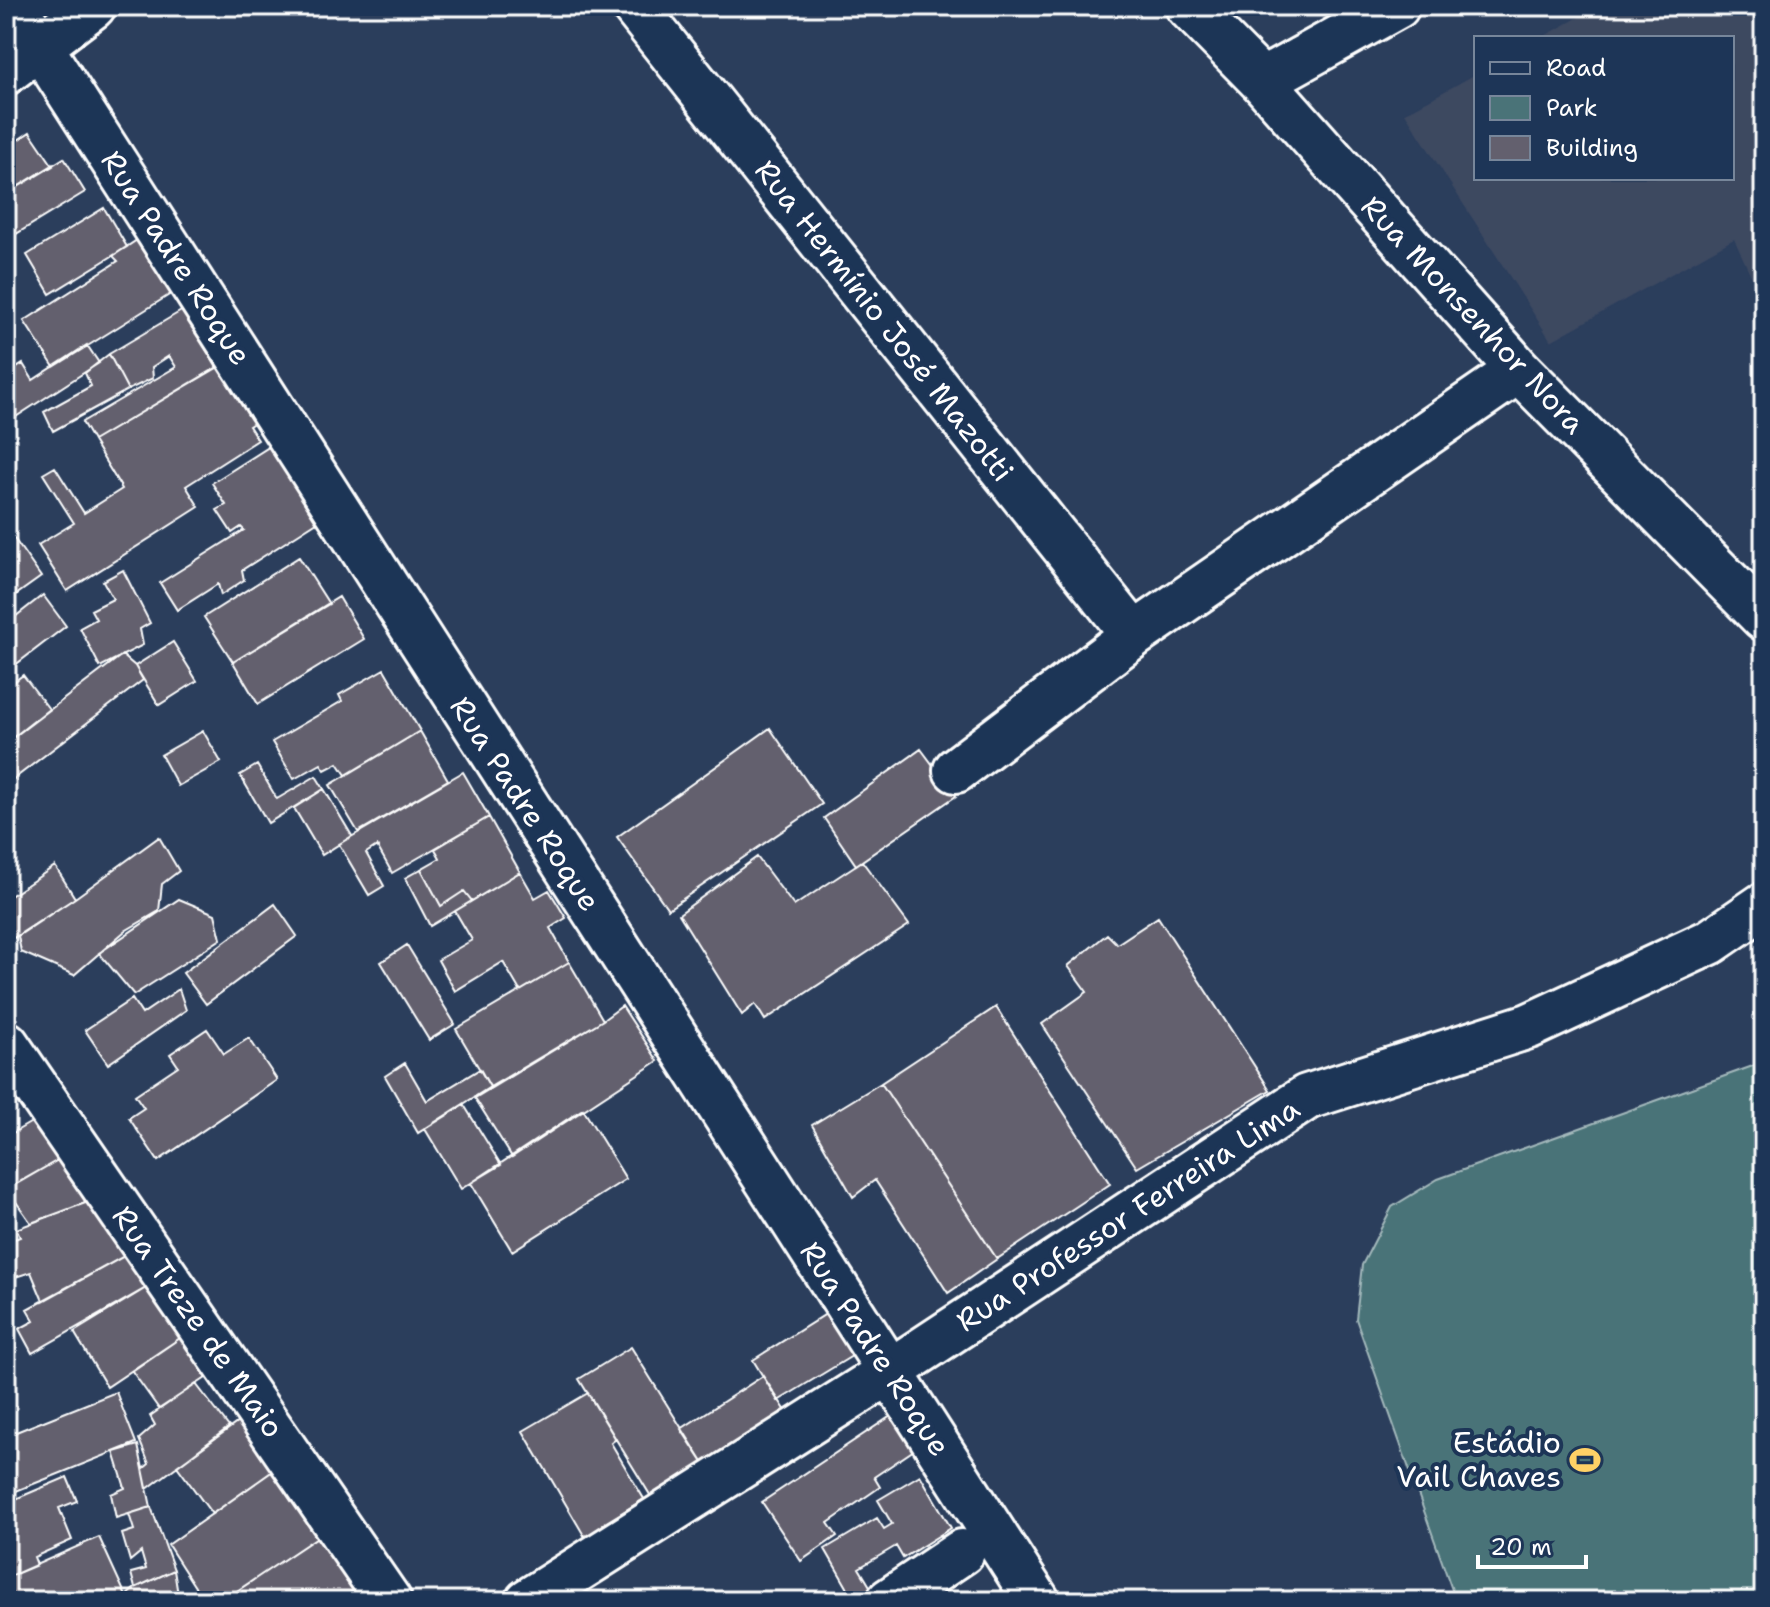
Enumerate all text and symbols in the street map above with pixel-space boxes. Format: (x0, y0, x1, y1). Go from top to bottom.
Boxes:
legend (1474, 36, 1734, 180)
text: Road (1546, 52, 1606, 84)
text: Park (1546, 92, 1598, 124)
text: Building (1546, 132, 1638, 164)
street label: Rua Padre Roque (92, 142, 261, 373)
street label: Rua Hermínio José Mazotti (746, 151, 1023, 490)
street label: Rua Monsenhor Nora (1352, 187, 1595, 443)
street label: Rua Padre Roque (441, 688, 610, 919)
street label: Rua Professor Ferreira Lima (948, 1088, 1308, 1341)
street label: Rua Treze de Maio (103, 1198, 294, 1446)
street label: Rua Padre Roque (791, 1233, 960, 1464)
place label: Estádio Vail Chaves (1396, 1422, 1561, 1497)
sports icon: Estádio Vail Chaves (1568, 1443, 1602, 1477)
scale bar (1478, 1519, 1586, 1569)
text: 20 m (1490, 1531, 1552, 1563)

